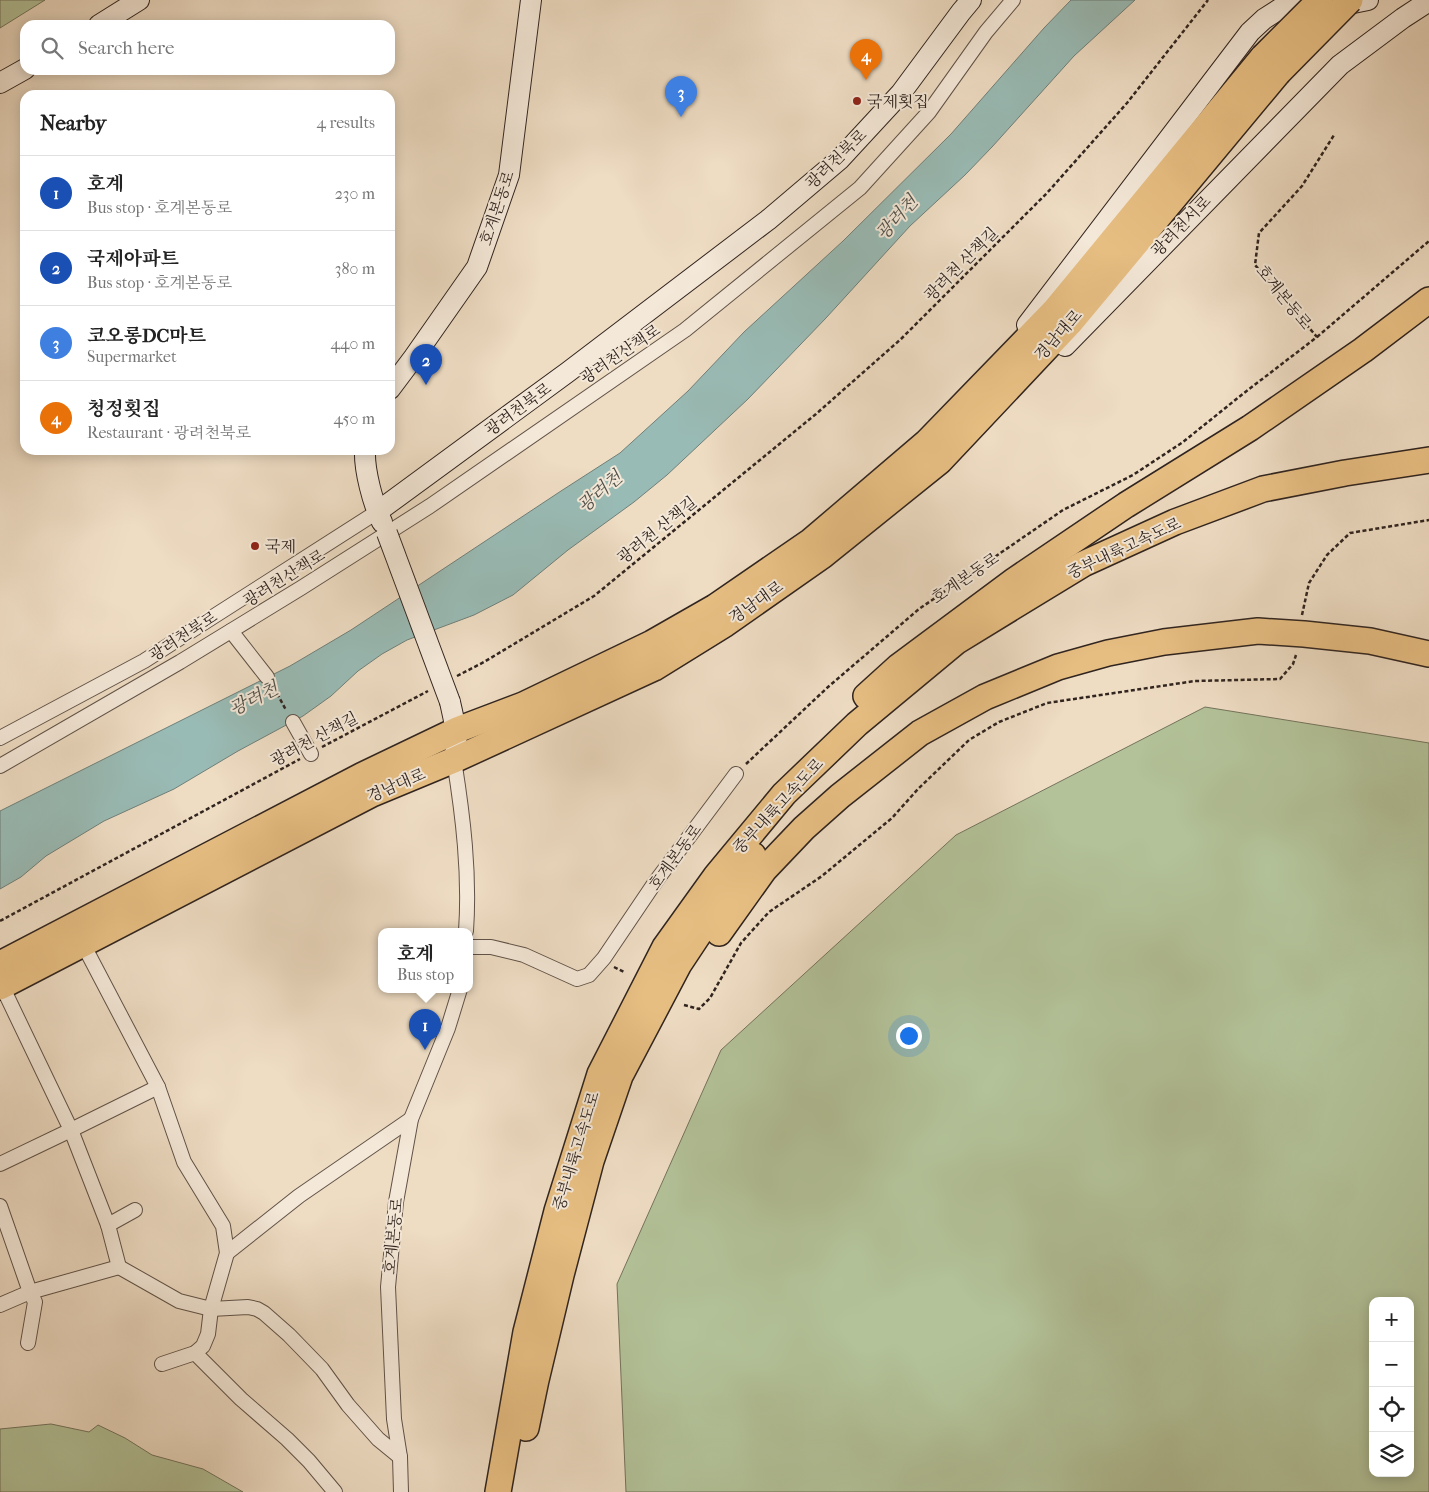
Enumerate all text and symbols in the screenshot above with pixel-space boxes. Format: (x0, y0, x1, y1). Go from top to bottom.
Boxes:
search box (20, 20, 395, 75)
icon: search (38, 34, 66, 62)
text: Search here (78, 37, 174, 59)
pin: 4 (850, 39, 882, 80)
pin: 3 (665, 76, 697, 117)
place label: 국제횟집 (867, 92, 929, 111)
marker: 국제횟집 (851, 95, 863, 107)
text: Nearby (40, 111, 106, 135)
text: 4 results (317, 113, 375, 132)
street label: 광려천북로 (802, 125, 871, 193)
street label: 호계본동로 (476, 168, 518, 248)
text: 호계 (87, 173, 124, 195)
text: 1 (53, 184, 59, 203)
text: 230 m (335, 184, 375, 203)
water label: 광려천 (872, 190, 923, 244)
street label: 광려천서로 (1147, 191, 1215, 260)
text: Bus stop · 호계본동로 (87, 198, 232, 217)
street label: 광려천 산책길 (920, 223, 1002, 305)
text: 국제아파트 (87, 248, 179, 270)
text: 2 (52, 259, 60, 278)
text: 380 m (335, 259, 375, 278)
street label: 호계본동로 (1252, 261, 1316, 333)
text: Bus stop · 호계본동로 (87, 273, 232, 292)
street label: 경남대로 (1030, 305, 1086, 364)
street label: 광려천산책로 (576, 320, 664, 388)
text: 코오롱DC마트 (87, 325, 206, 347)
text: 3 (53, 334, 59, 353)
text: 440 m (330, 334, 375, 353)
pin: 2 (410, 344, 442, 385)
text: Supermarket (87, 347, 177, 366)
street label: 광려천북로 (481, 378, 555, 439)
text: 청정횟집 (87, 398, 160, 420)
text: 4 (51, 409, 61, 428)
text: 450 m (334, 409, 375, 428)
text: Restaurant · 광려천북로 (87, 423, 251, 442)
water label: 광려천 (573, 466, 628, 517)
street label: 광려천 산책길 (614, 492, 700, 568)
street label: 중부내륙고속도로 (1064, 513, 1185, 583)
place label: 국제 (265, 537, 296, 556)
marker: 국제 (249, 540, 261, 552)
street label: 광려천산책로 (240, 545, 329, 611)
street label: 호계본동로 (928, 548, 1003, 607)
street label: 경남대로 (725, 576, 787, 628)
street label: 광려천북로 (145, 607, 221, 665)
water label: 광려천 (226, 677, 283, 720)
street label: 광려천 산책길 (267, 708, 361, 770)
street label: 중부내륙고속도로 (729, 754, 827, 858)
street label: 경남대로 (364, 764, 429, 806)
street label: 호계본동로 (645, 820, 706, 894)
popup (378, 928, 473, 993)
text: 호계 (397, 943, 434, 965)
text: Bus stop (397, 965, 454, 984)
pin: 1 (409, 1009, 441, 1050)
your location (896, 1023, 922, 1049)
street label: 중부내륙고속도로 (549, 1089, 603, 1213)
street label: 호계본동로 (380, 1196, 407, 1275)
map controls (1369, 1297, 1414, 1477)
button: + (1369, 1297, 1414, 1342)
button: − (1369, 1342, 1414, 1387)
button: locate (1369, 1387, 1414, 1432)
button: layers (1369, 1432, 1414, 1477)

